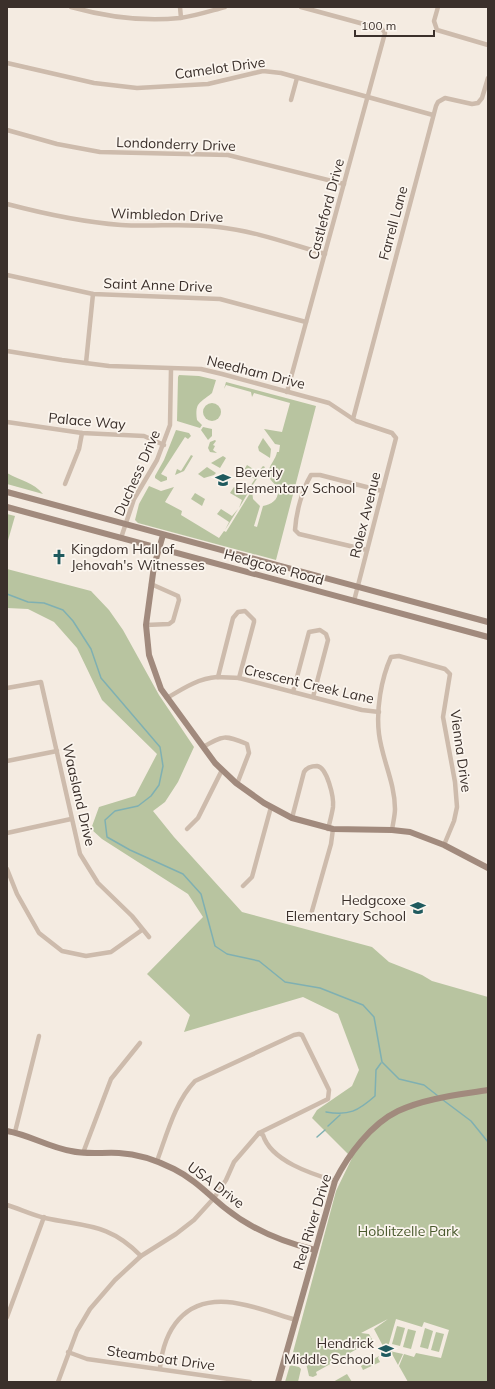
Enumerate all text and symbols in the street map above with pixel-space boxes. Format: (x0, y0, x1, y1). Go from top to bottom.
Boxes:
scale bar (355, 12, 434, 38)
text: 100 m (361, 18, 396, 33)
street label: Camelot Drive (174, 53, 266, 83)
street label: Londonderry Drive (116, 133, 236, 155)
street label: Castleford Drive (304, 157, 348, 261)
street label: Farrell Lane (374, 184, 412, 262)
street label: Wimbledon Drive (110, 204, 224, 226)
street label: Saint Anne Drive (103, 274, 213, 296)
street label: Needham Drive (205, 351, 307, 393)
street label: Palace Way (48, 409, 127, 433)
street label: Duchess Drive (110, 427, 164, 519)
place label: Beverly Elementary School (235, 463, 355, 497)
street label: Rolex Avenue (346, 470, 384, 560)
school or university icon: Beverly Elementary School (214, 471, 232, 489)
place label: Kingdom Hall of Jehovah's Witnesses (71, 540, 205, 574)
street label: Hedgcoxe Road (222, 545, 326, 589)
church icon: Kingdom Hall of Jehovah's Witnesses (50, 548, 68, 566)
street label: Crescent Creek Lane (242, 660, 376, 708)
street label: Vienna Drive (446, 709, 476, 793)
street label: Waasland Drive (58, 742, 100, 848)
place label: Hedgcoxe Elementary School (286, 891, 406, 925)
school or university icon: Hedgcoxe Elementary School (409, 899, 427, 917)
street label: USA Drive (184, 1158, 248, 1212)
street label: Red River Drive (289, 1172, 335, 1272)
park label: Hoblitzelle Park (358, 1222, 459, 1240)
place label: Hendrick Middle School (284, 1334, 375, 1368)
street label: Steamboat Drive (106, 1342, 216, 1374)
school or university icon: Hendrick Middle School (377, 1342, 395, 1360)

